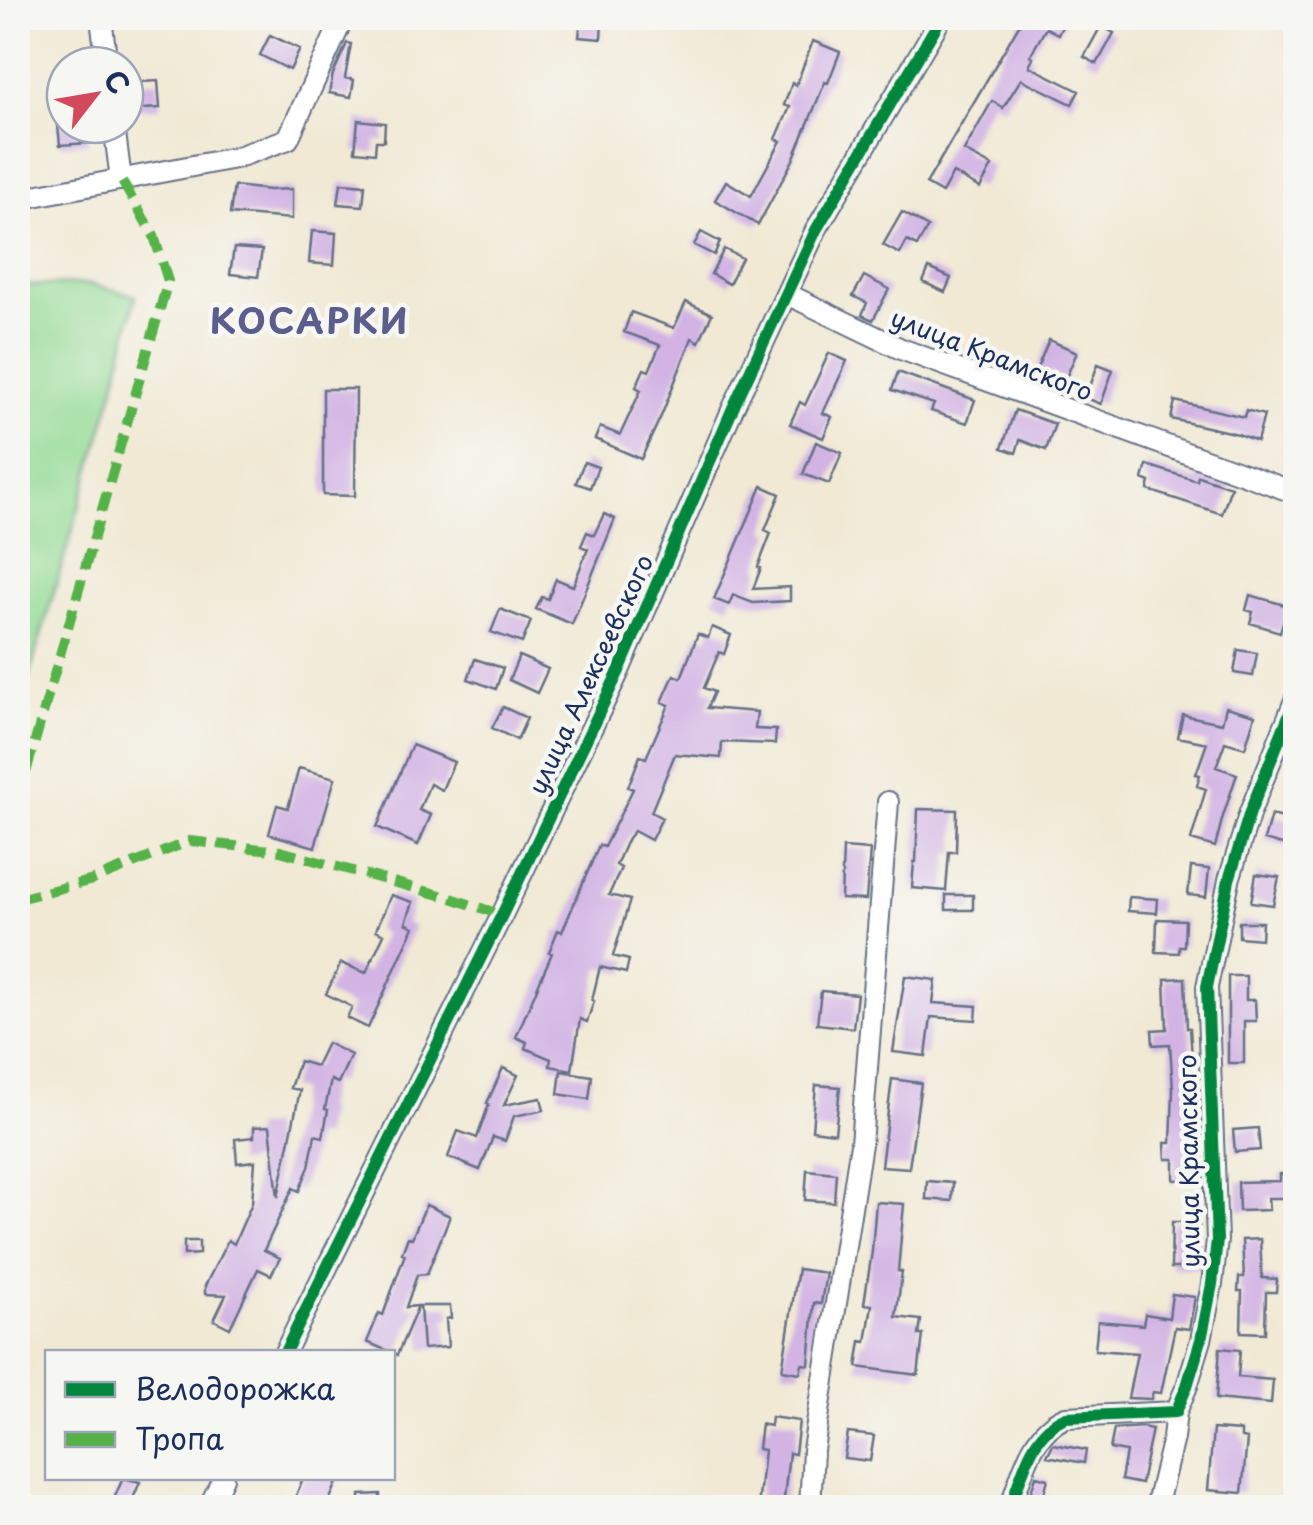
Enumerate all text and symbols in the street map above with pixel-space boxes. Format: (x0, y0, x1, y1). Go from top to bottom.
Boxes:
north arrow (45, 45, 145, 145)
text: С (94, 61, 142, 101)
district label: КОСАРКИ (210, 293, 410, 346)
street label: улица Крамского (886, 298, 1098, 410)
street label: улица Алексеевского (518, 548, 662, 800)
street label: улица Крамского (1167, 1054, 1209, 1268)
legend (45, 1350, 395, 1480)
text: Велодорожка (135, 1365, 335, 1410)
text: Тропа (135, 1415, 225, 1460)

